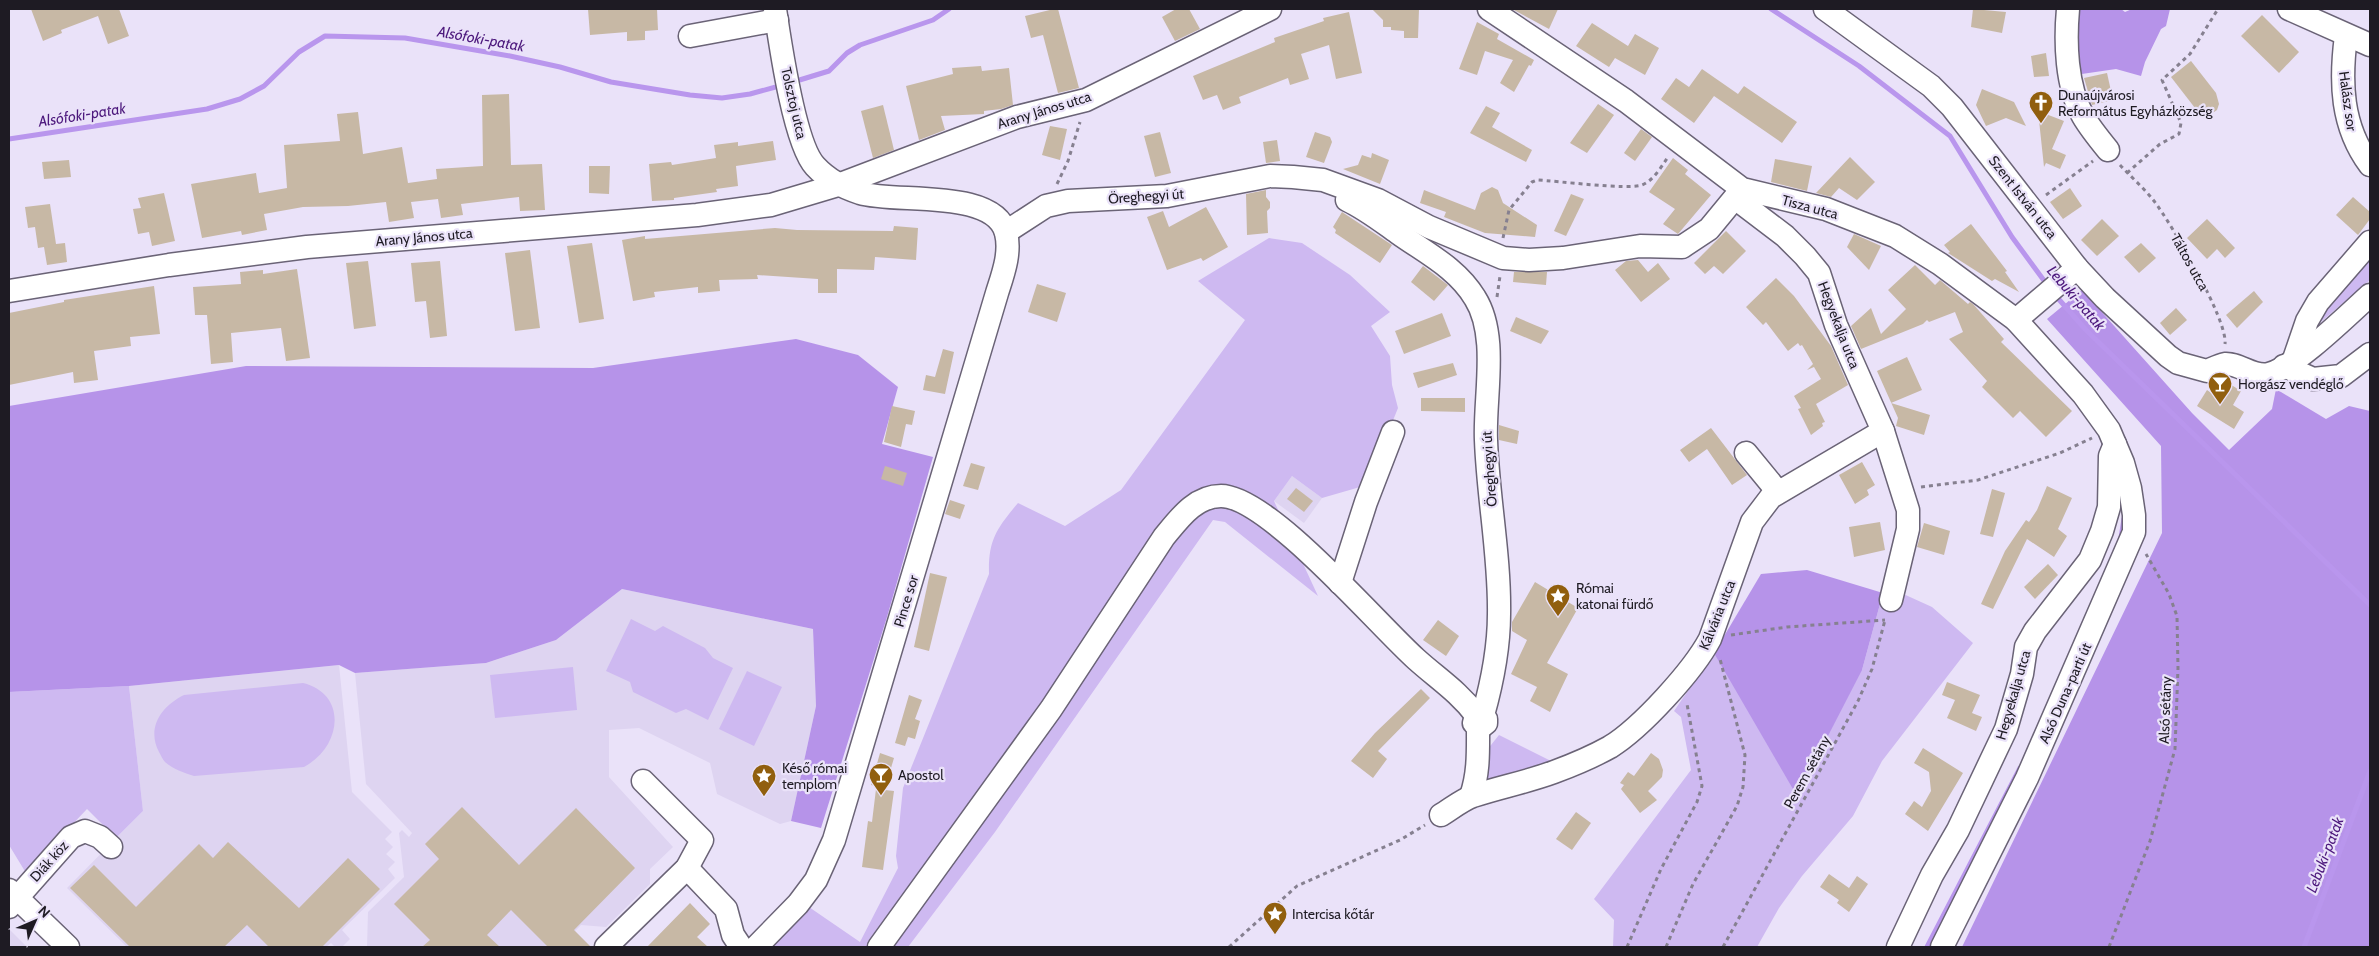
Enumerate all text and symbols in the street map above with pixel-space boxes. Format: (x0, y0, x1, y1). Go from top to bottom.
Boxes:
water label: Alsófoki-patak (435, 22, 526, 56)
street label: Tolsztoj utca (777, 65, 811, 141)
street label: Halász sor (2335, 70, 2361, 133)
place label: Dunaújvárosi Református Egyházközség (2058, 86, 2213, 120)
street label: Arany János utca (995, 87, 1093, 133)
church icon: Dunaújvárosi Református Egyházközség (2028, 90, 2054, 124)
water label: Alsófoki-patak (36, 99, 127, 131)
street label: Szent István utca (1985, 152, 2061, 242)
street label: Öreghegyi út (1107, 184, 1185, 208)
street label: Tisza utca (1780, 191, 1840, 223)
street label: Arany János utca (375, 224, 473, 250)
street label: Táltos utca (2167, 230, 2213, 294)
water label: Lebuki-patak (2043, 262, 2109, 334)
street label: Hegyekalja utca (1814, 279, 1864, 371)
bar icon: Horgász vendéglő (2207, 371, 2233, 405)
place label: Horgász vendéglő (2238, 375, 2344, 393)
street label: Öreghegyi út (1477, 430, 1501, 508)
street label: Pince sor (890, 572, 923, 629)
street label: Kálvária utca (1695, 577, 1739, 653)
place label: Római katonai fürdő (1576, 579, 1654, 613)
place icon: Római katonai fürdő (1545, 583, 1571, 617)
street label: Alsó Duna-parti út (2035, 640, 2095, 746)
street label: Hegyekalja utca (1992, 648, 2034, 742)
street label: Alsó sétány (2155, 676, 2175, 744)
street label: Perem sétány (1780, 732, 1834, 812)
place label: Késő római templom (782, 759, 847, 793)
bar icon: Apostol (868, 762, 894, 796)
place icon: Késő római templom (751, 763, 777, 797)
place label: Apostol (898, 766, 944, 784)
water label: Lebuki-patak (2302, 814, 2348, 895)
street label: Diák köz (26, 836, 72, 885)
north arrow (10, 896, 60, 946)
place icon: Intercisa kőtár (1262, 901, 1288, 935)
text: N (34, 902, 54, 922)
place label: Intercisa kőtár (1292, 905, 1375, 923)

